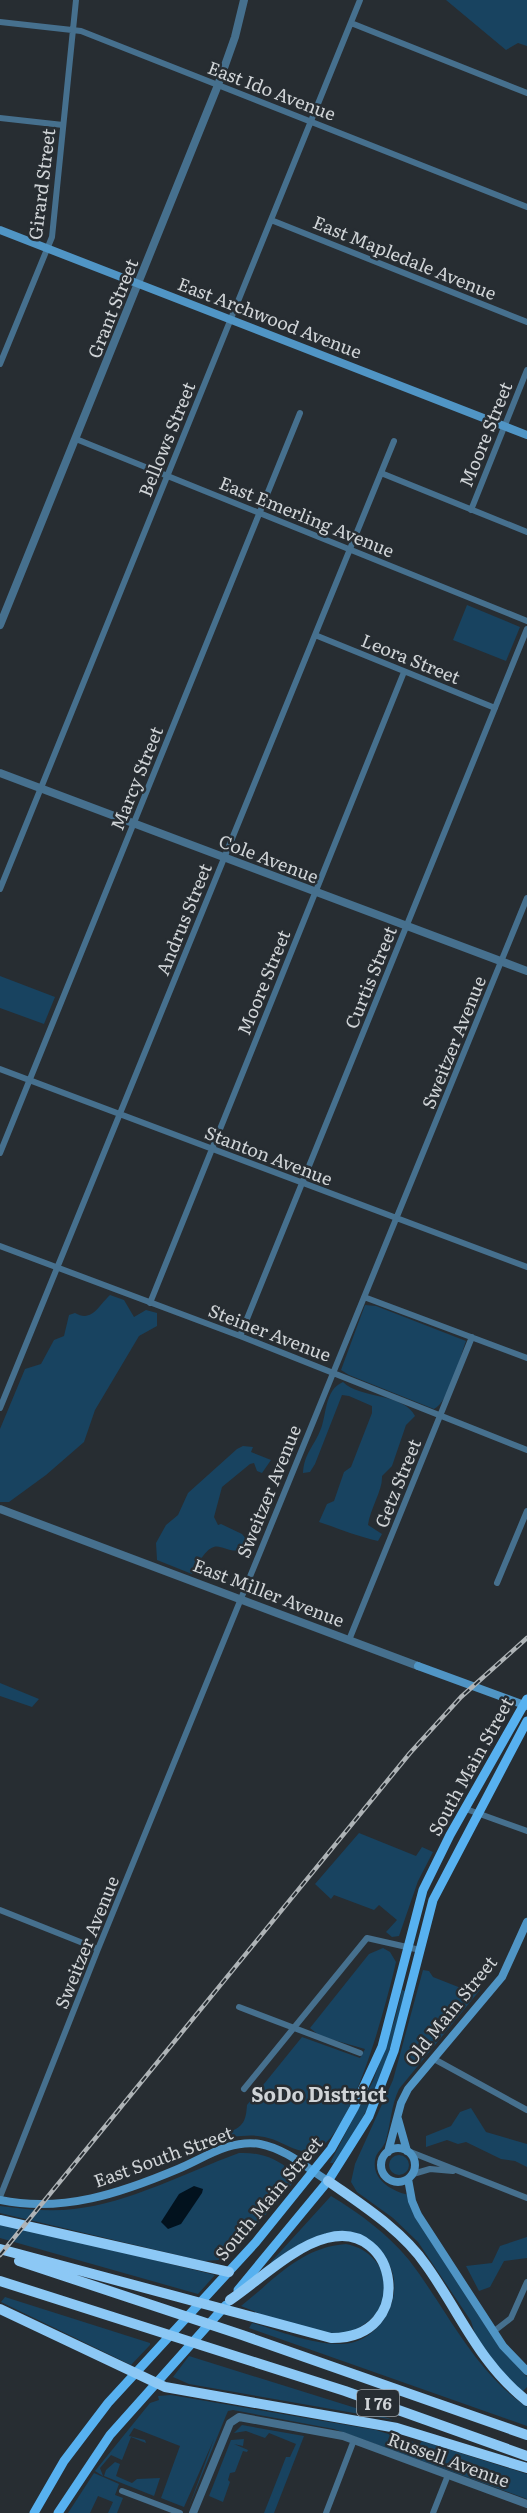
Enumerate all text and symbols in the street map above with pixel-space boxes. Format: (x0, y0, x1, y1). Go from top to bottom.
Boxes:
street label: East Ido Avenue (204, 53, 340, 127)
street label: Girard Street (21, 126, 61, 241)
street label: East Mapledale Avenue (309, 208, 501, 306)
street label: Grant Street (80, 253, 145, 362)
street label: East Archwood Avenue (174, 269, 366, 365)
street label: Bellows Street (131, 377, 202, 501)
street label: Moore Street (452, 377, 519, 491)
street label: East Emerling Avenue (215, 469, 399, 563)
street label: Leora Street (357, 626, 465, 690)
street label: Marcy Street (103, 721, 169, 834)
street label: Cole Avenue (215, 827, 323, 889)
street label: Andrus Street (148, 858, 218, 979)
street label: Curtis Street (337, 921, 403, 1032)
street label: Moore Street (230, 925, 297, 1039)
street label: Sweitzer Avenue (414, 972, 492, 1112)
street label: Stanton Avenue (201, 1118, 337, 1192)
street label: Steiner Avenue (205, 1296, 335, 1368)
street label: Sweitzer Avenue (229, 1421, 307, 1561)
street label: Getz Street (367, 1434, 427, 1531)
street label: East Miller Avenue (189, 1551, 349, 1633)
street label: South Main Street (421, 1691, 520, 1840)
street label: Sweitzer Avenue (47, 1872, 125, 2012)
street label: Old Main Street (397, 1949, 503, 2071)
district label: SoDo District (251, 2078, 387, 2108)
street label: East South Street (90, 2118, 237, 2194)
street label: South Main Street (208, 2129, 329, 2266)
road number: I 76 (357, 2390, 399, 2416)
street label: Russell Avenue (384, 2424, 514, 2494)

